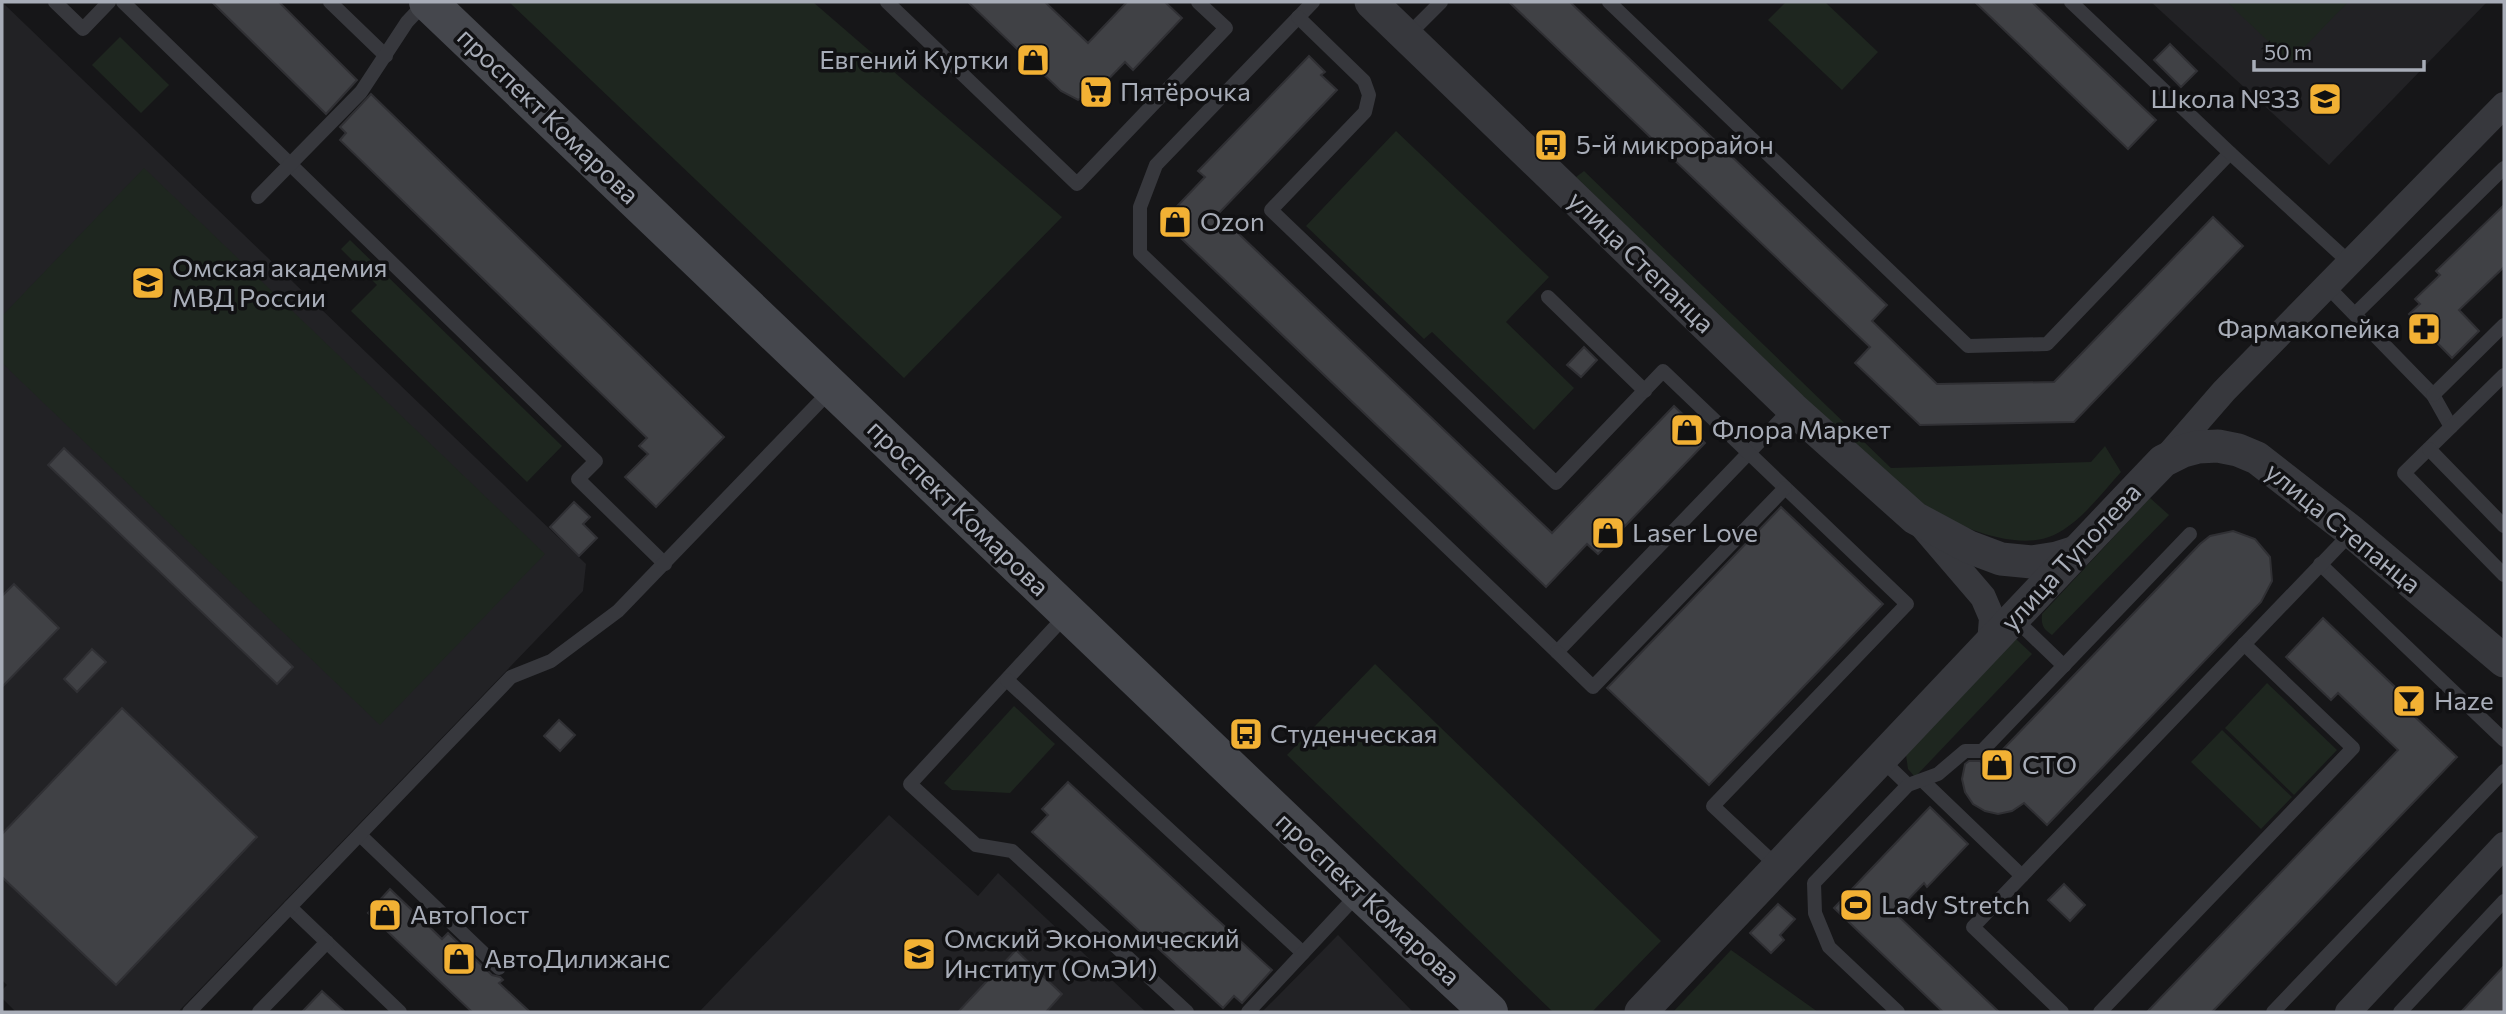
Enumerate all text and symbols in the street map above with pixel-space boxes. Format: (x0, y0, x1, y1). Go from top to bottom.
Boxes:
street label: проспект Комарова (452, 20, 646, 209)
scale bar (2254, 28, 2424, 72)
text: 50 m (2264, 39, 2312, 64)
shop icon: Евгений Куртки (1014, 41, 1052, 79)
place label: Евгений Куртки (819, 43, 1009, 74)
supermarket icon: Пятёрочка (1077, 73, 1115, 111)
place label: Пятёрочка (1120, 75, 1251, 106)
school or university icon: Школа №33 (2306, 80, 2344, 118)
place label: Школа №33 (2151, 82, 2300, 113)
bus stop icon: 5-й микрорайон (1532, 126, 1570, 164)
place label: 5-й микрорайон (1576, 128, 1774, 159)
street label: улица Степанца (1563, 183, 1722, 338)
shop icon: Ozon (1156, 203, 1194, 241)
place label: Ozon (1200, 205, 1265, 236)
place label: Омская академия МВД России (172, 251, 387, 312)
school or university icon: Омская академия МВД России (129, 264, 167, 302)
pharmacy icon: Фармакопейка (2405, 310, 2443, 348)
place label: Фармакопейка (2217, 312, 2400, 343)
shop icon: Флора Маркет (1668, 411, 1706, 449)
street label: проспект Комарова (862, 412, 1056, 601)
place label: Флора Маркет (1712, 413, 1891, 444)
street label: улица Степанца (2260, 455, 2428, 599)
street label: улица Туполева (1994, 476, 2146, 636)
shop icon: Laser Love (1589, 514, 1627, 552)
place label: Laser Love (1632, 516, 1758, 547)
bar icon: Haze (2390, 682, 2428, 720)
place label: Haze (2434, 684, 2494, 715)
bus stop icon: Студенческая (1227, 715, 1265, 753)
place label: Студенческая (1270, 717, 1437, 748)
shop icon: СТО (1978, 746, 2016, 784)
place label: СТО (2022, 748, 2077, 779)
street label: проспект Комарова (1271, 805, 1467, 991)
sports icon: Lady Stretch (1837, 886, 1875, 924)
place label: Lady Stretch (1881, 888, 2030, 919)
shop icon: АвтоПост (366, 896, 404, 934)
place label: АвтоПост (410, 898, 529, 929)
place label: Омский Экономический Институт (ОмЭИ) (944, 922, 1240, 983)
school or university icon: Омский Экономический Институт (ОмЭИ) (900, 935, 938, 973)
shop icon: АвтоДилижанс (440, 940, 478, 978)
place label: АвтоДилижанс (484, 942, 670, 973)

